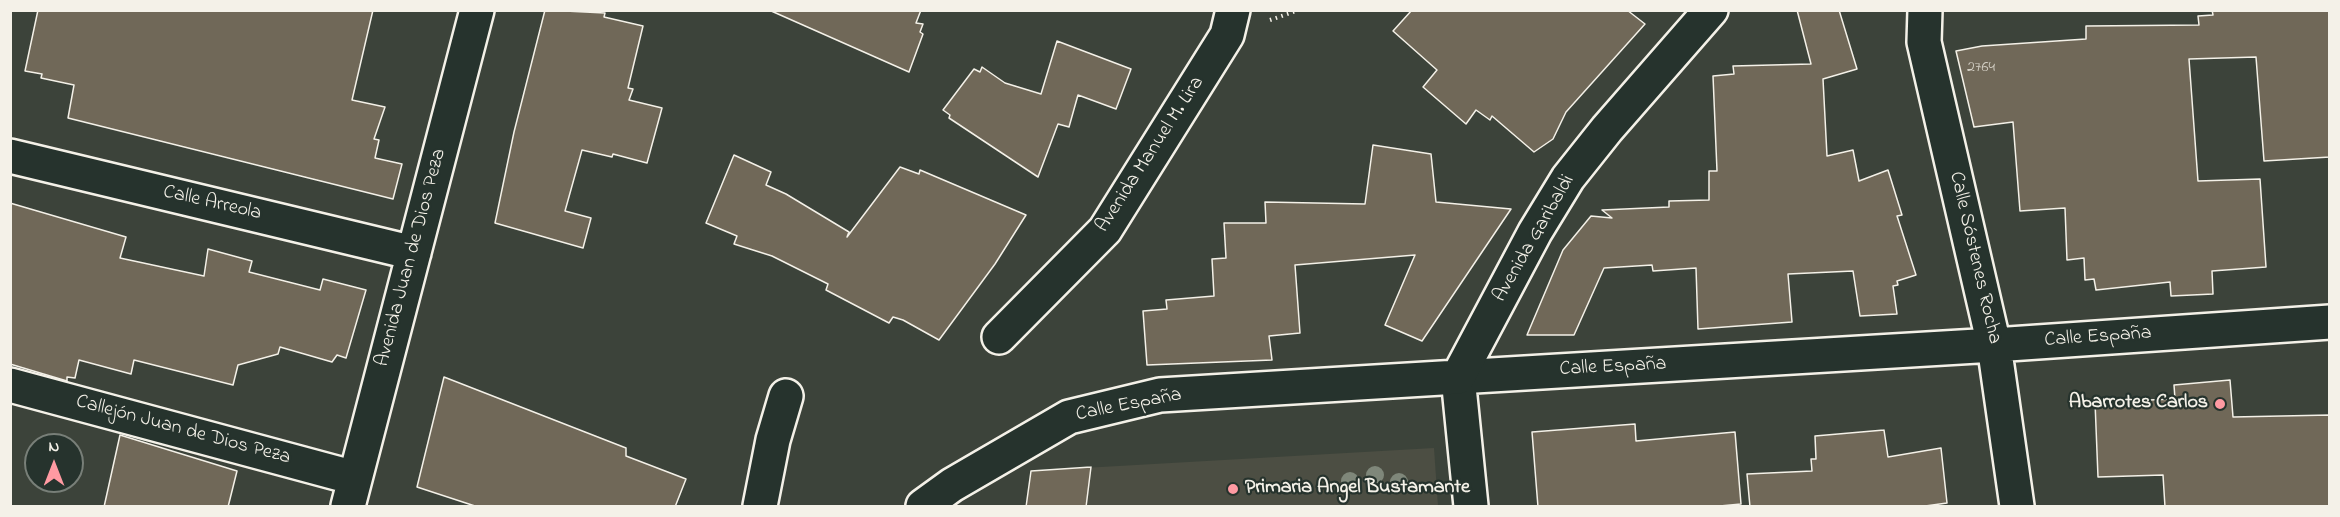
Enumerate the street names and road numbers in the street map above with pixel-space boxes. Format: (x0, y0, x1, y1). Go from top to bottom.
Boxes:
street label: Avenida Manuel M. Lira (1092, 73, 1210, 237)
street label: Avenida Juan de Dios Peza (371, 146, 453, 370)
street label: Calle Sóstenes Rocha (1942, 169, 2006, 347)
street label: Avenida Garibaldi (1489, 171, 1581, 307)
street label: Calle Arreola (161, 181, 263, 227)
street label: Calle España (2044, 322, 2152, 354)
street label: Calle España (1559, 353, 1667, 383)
street label: Calle España (1074, 384, 1184, 428)
street label: Callejón Juan de Dios Peza (73, 391, 293, 471)

